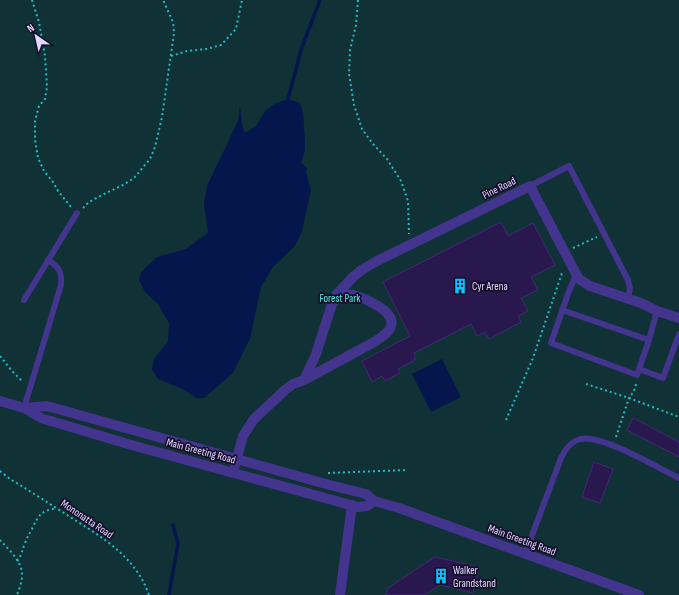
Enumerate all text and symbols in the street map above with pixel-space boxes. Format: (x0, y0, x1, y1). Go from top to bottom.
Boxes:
north arrow (16, 16, 56, 56)
text: N (25, 21, 37, 35)
street label: Pine Road (480, 174, 518, 202)
building icon: Cyr Arena (451, 277, 469, 295)
place label: Cyr Arena (472, 280, 508, 293)
park label: Forest Park (319, 292, 361, 305)
street label: Main Greeting Road (165, 436, 237, 467)
street label: Mononatta Road (58, 497, 116, 541)
street label: Main Greeting Road (486, 522, 558, 558)
place label: Walker Grandstand (453, 564, 496, 590)
building icon: Walker Grandstand (432, 567, 450, 585)

